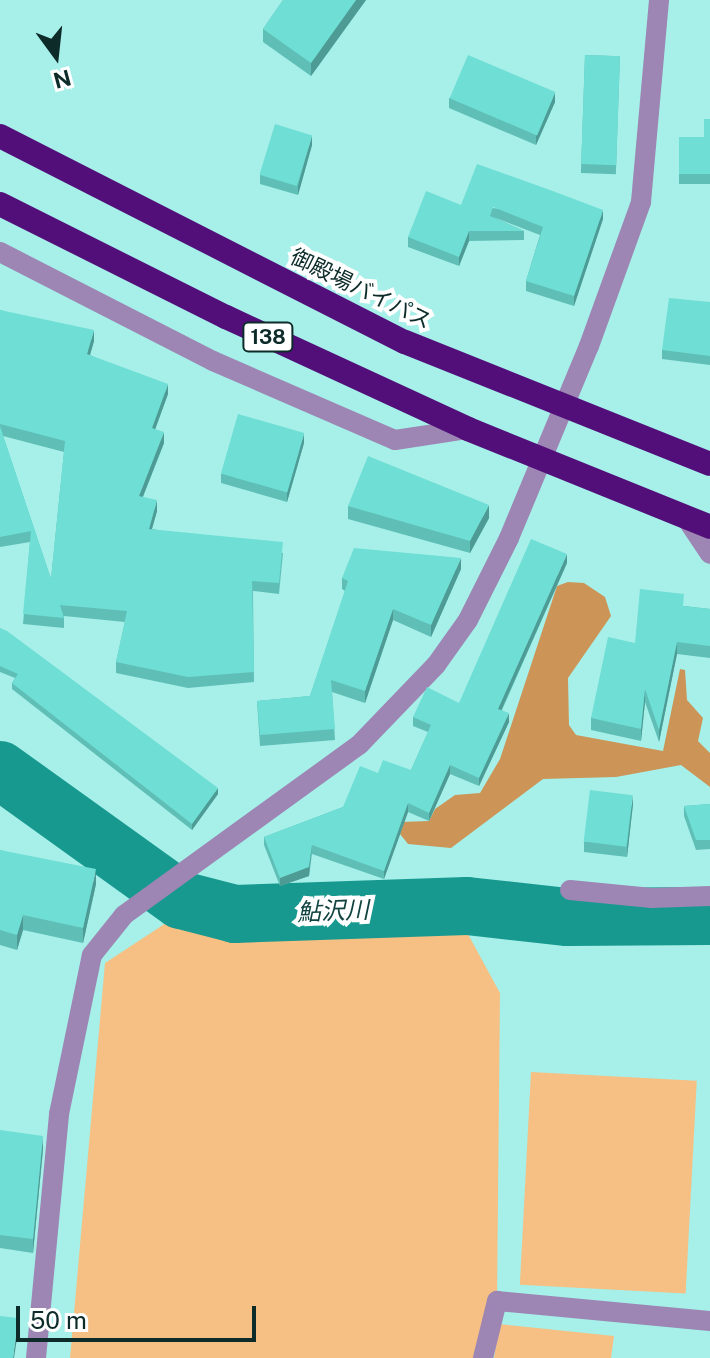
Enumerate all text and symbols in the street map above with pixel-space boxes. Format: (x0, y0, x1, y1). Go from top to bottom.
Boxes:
north arrow (16, 16, 96, 96)
text: N (51, 64, 74, 94)
street label: 御殿場バイパス (286, 243, 436, 335)
road number: 138 (242, 321, 294, 353)
water label: 鮎沢川 (297, 895, 369, 927)
scale bar (20, 1290, 260, 1340)
text: 50 m (30, 1306, 87, 1334)

